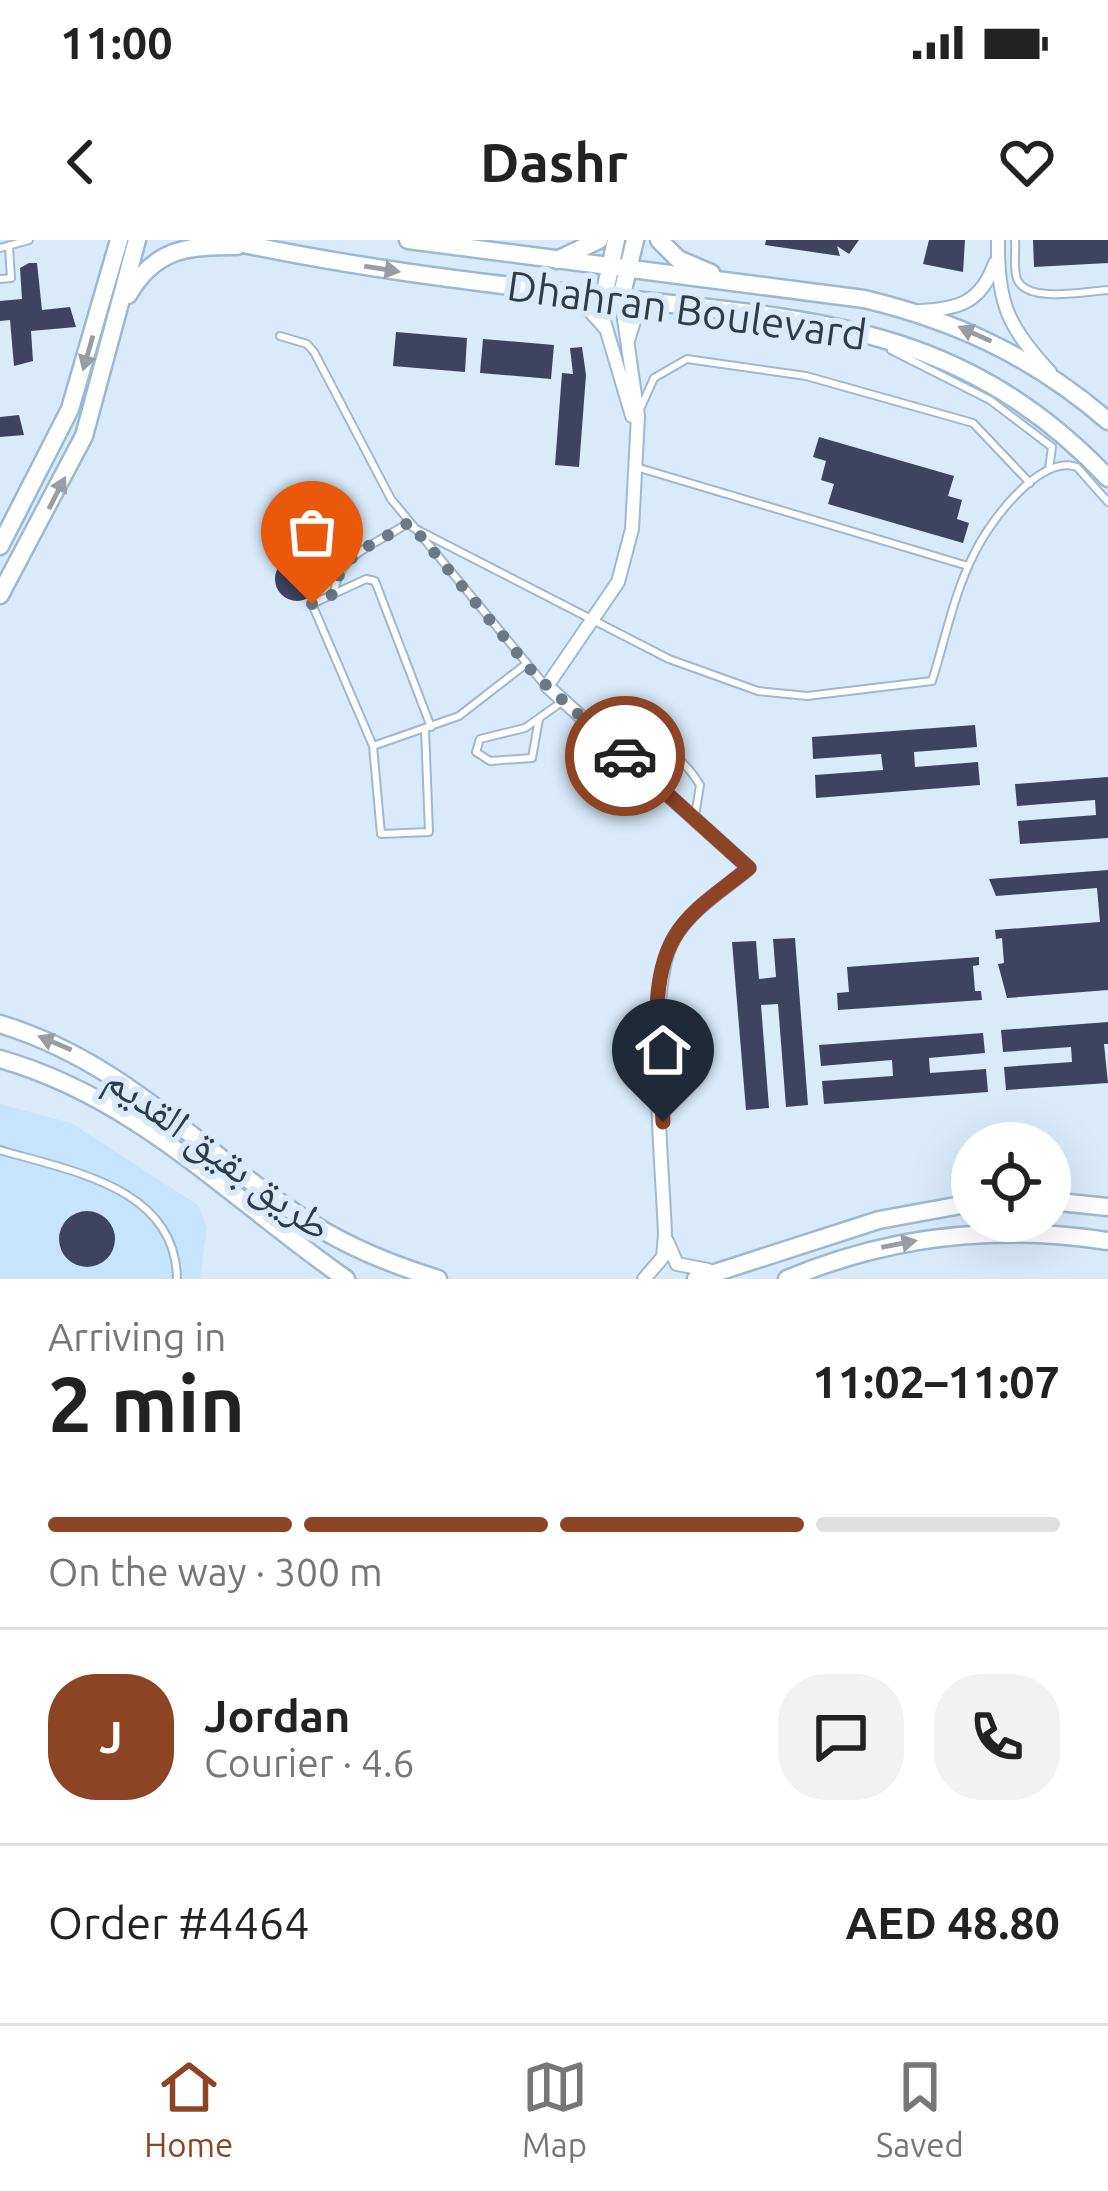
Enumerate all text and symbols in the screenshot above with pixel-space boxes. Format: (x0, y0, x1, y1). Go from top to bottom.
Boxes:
text: 11:00 (60, 17, 173, 68)
icon: back (48, 129, 114, 195)
icon: heart (994, 129, 1060, 195)
text: Dashr (480, 132, 628, 192)
one-way arrow (363, 260, 401, 278)
street label: Dhahran Boulevard (504, 261, 870, 358)
one-way arrow (958, 324, 993, 344)
one-way arrow (78, 335, 96, 372)
one-way arrow (47, 476, 67, 511)
pin (261, 481, 363, 604)
icon: bag (279, 499, 345, 565)
courier (565, 696, 685, 816)
icon: car (592, 723, 658, 789)
pin (612, 999, 714, 1122)
icon: home (630, 1017, 696, 1083)
one-way arrow (37, 1033, 72, 1053)
street label: طريق بقيق القديم (95, 1054, 341, 1253)
map controls (951, 1122, 1071, 1242)
button: locate (951, 1122, 1071, 1242)
one-way arrow (880, 1234, 918, 1253)
text: Arriving in (48, 1315, 226, 1358)
text: 11:02–11:07 (812, 1356, 1060, 1407)
text: 2 min (48, 1359, 245, 1447)
text: On the way · 300 m (48, 1550, 383, 1593)
button: chat (778, 1674, 904, 1800)
button: phone (934, 1674, 1060, 1800)
text: Jordan (204, 1690, 350, 1741)
text: J (99, 1711, 123, 1762)
text: Courier · 4.6 (204, 1741, 415, 1784)
text: Order #4464 (48, 1897, 310, 1948)
text: AED 48.80 (846, 1897, 1060, 1948)
tab: Home (144, 2054, 233, 2163)
tab: Map (522, 2054, 588, 2163)
tab: Saved (876, 2054, 964, 2163)

